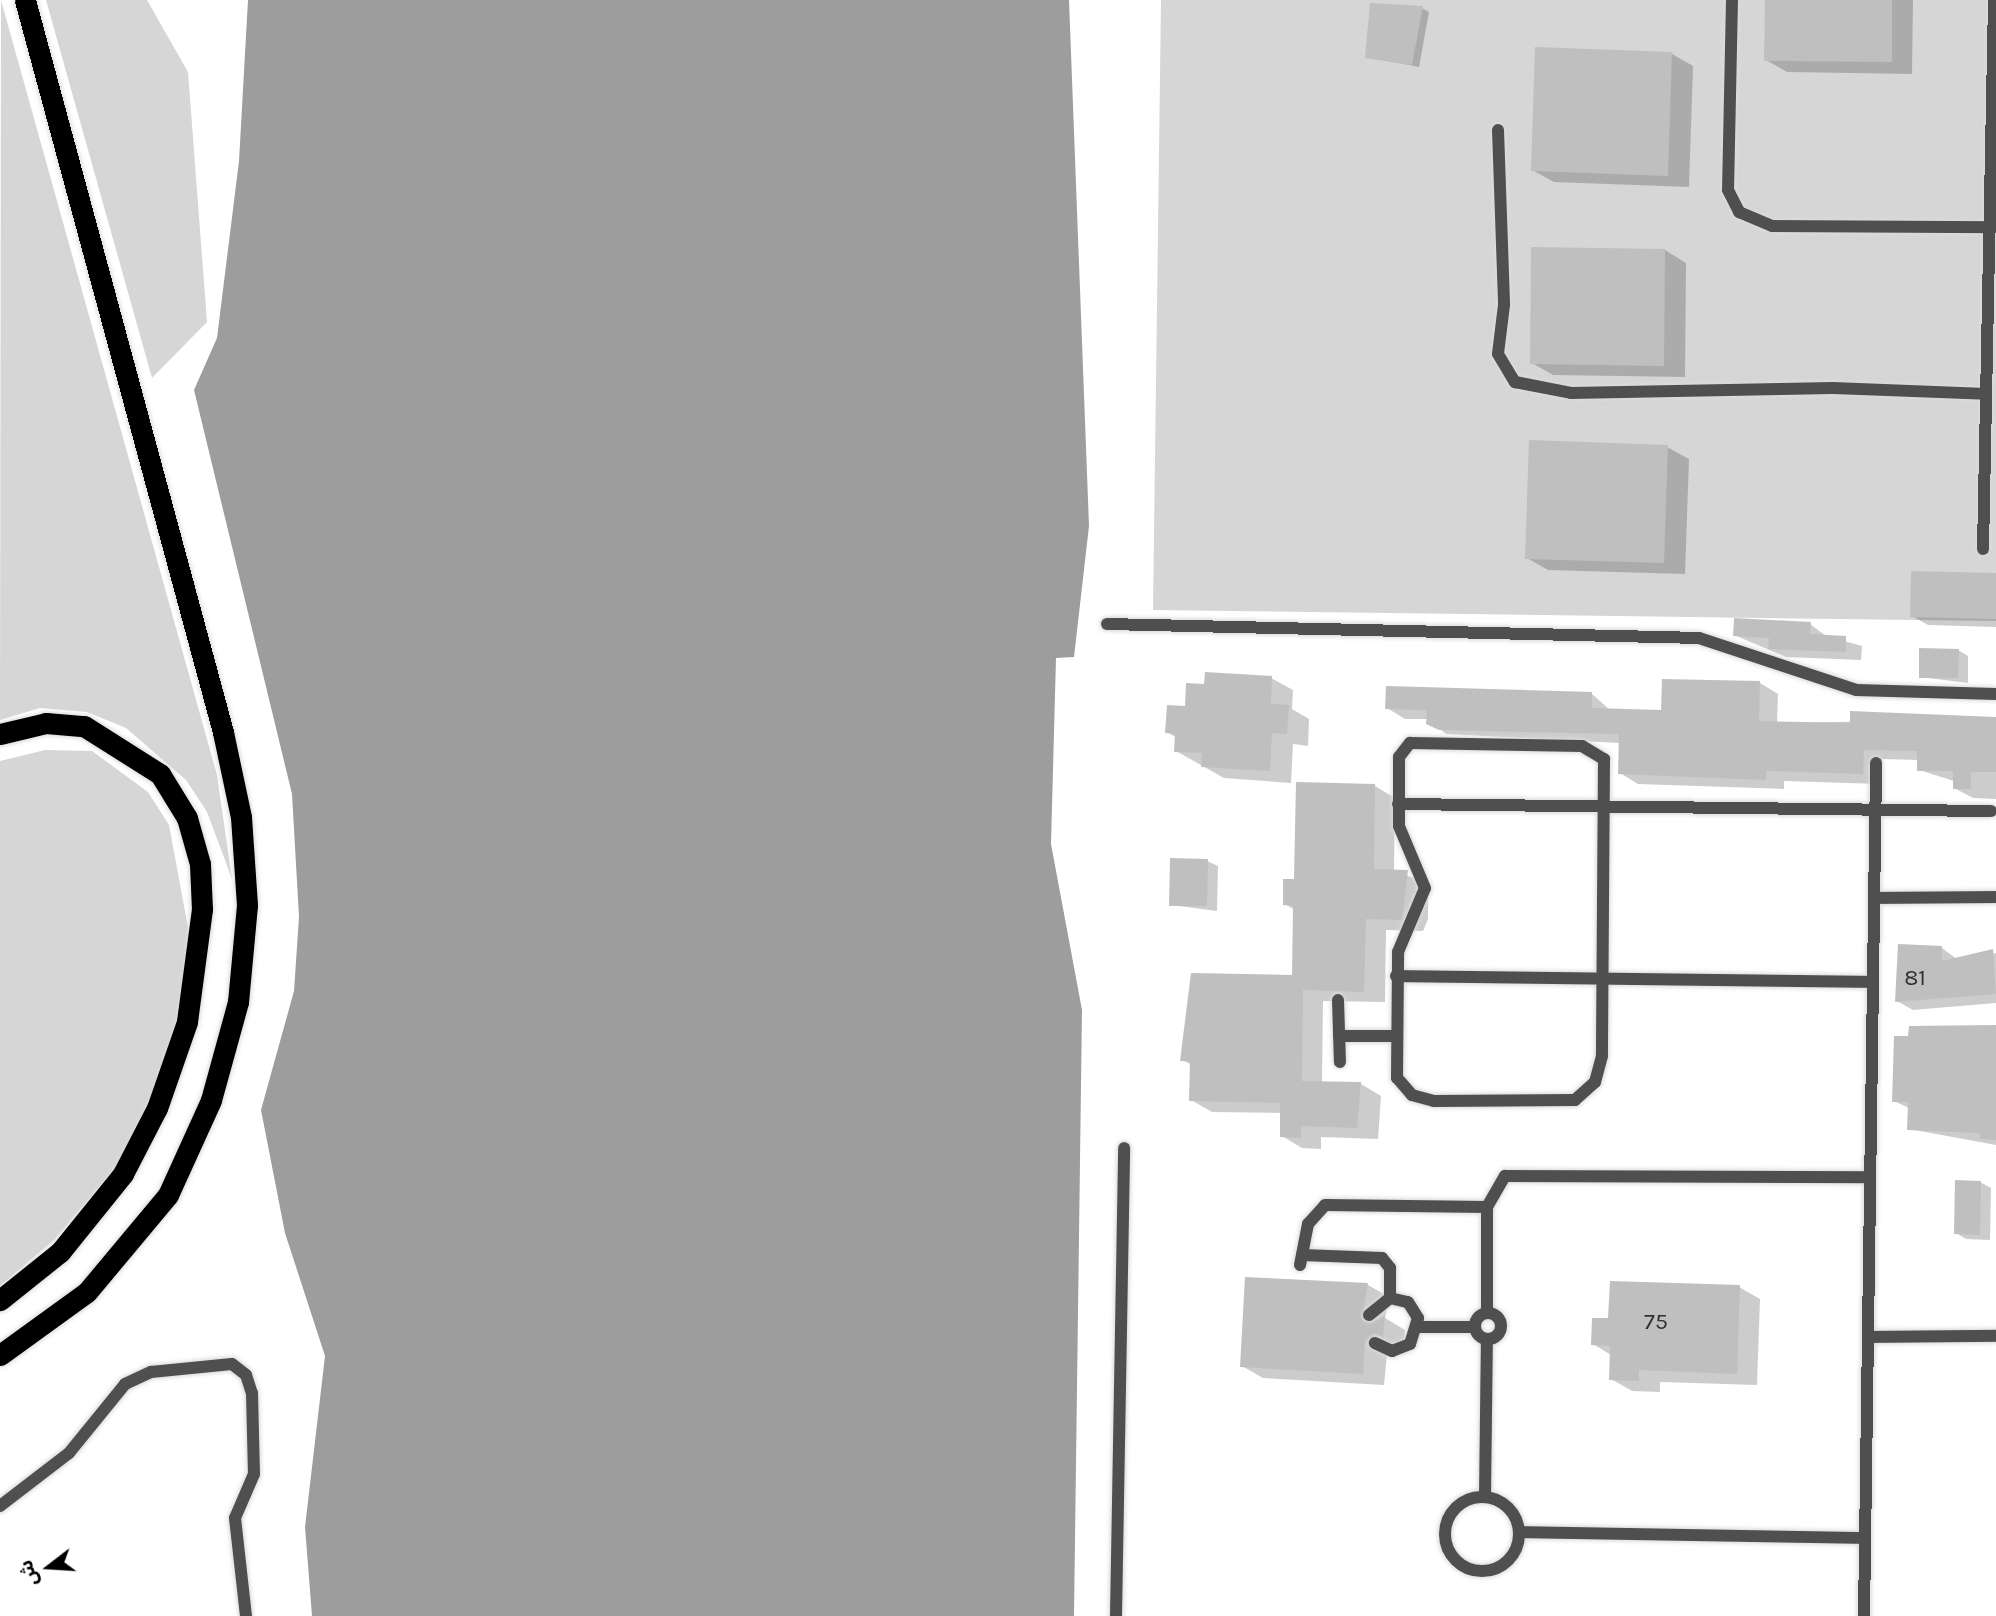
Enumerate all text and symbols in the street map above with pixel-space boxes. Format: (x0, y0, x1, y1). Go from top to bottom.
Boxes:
house number: 81 (1904, 964, 1926, 992)
house number: 75 (1644, 1308, 1668, 1336)
north arrow (14, 1532, 84, 1602)
text: ش (15, 1557, 43, 1589)

